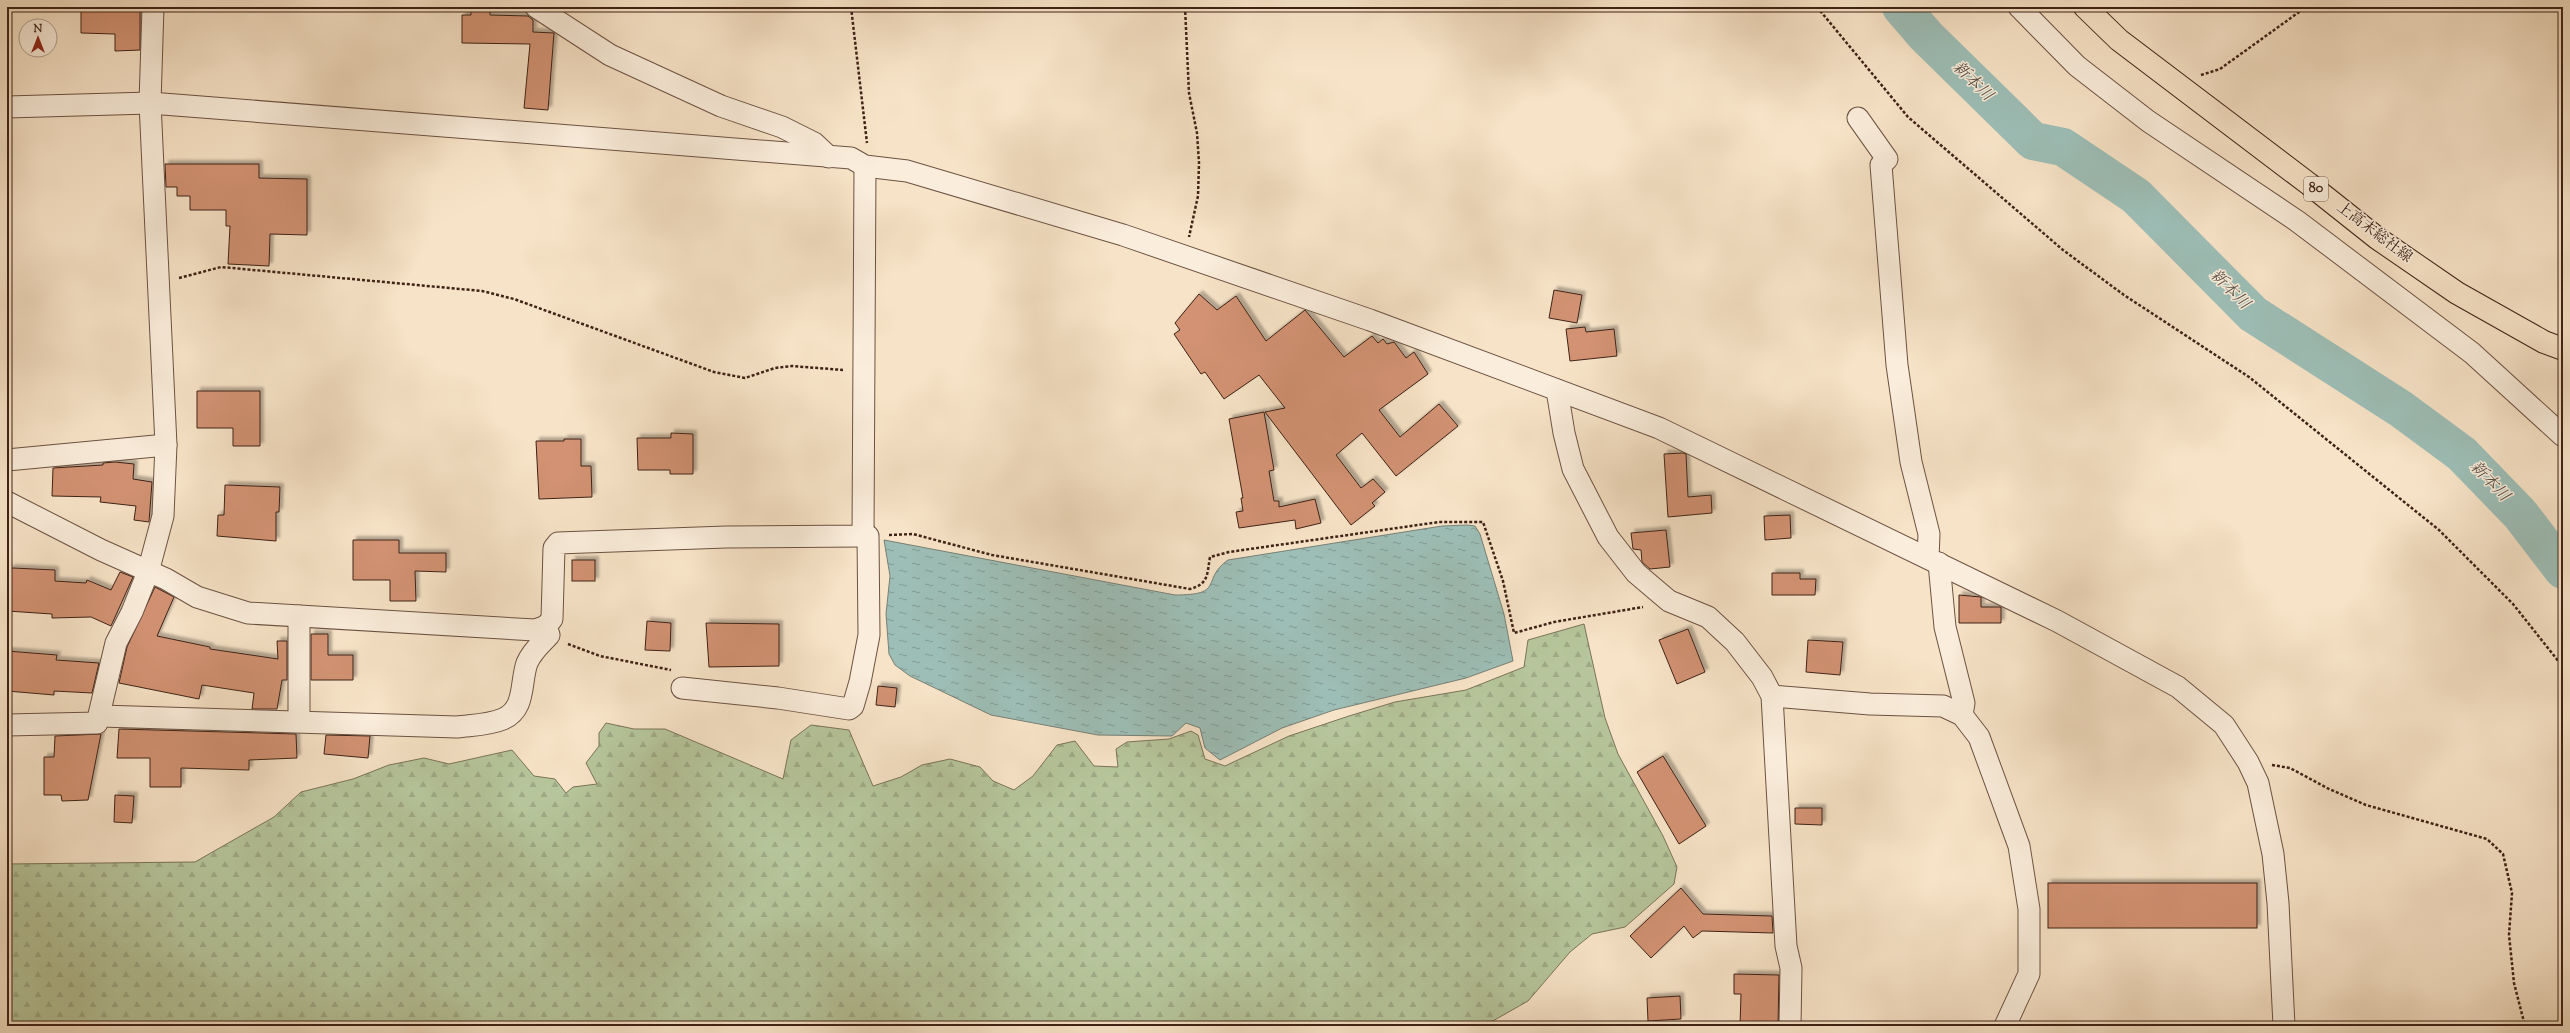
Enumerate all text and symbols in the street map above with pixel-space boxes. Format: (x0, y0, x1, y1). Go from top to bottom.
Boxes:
north arrow (18, 18, 58, 58)
text: N (33, 21, 43, 37)
water label: 新本川 (1947, 57, 1999, 108)
road number: 80 (2304, 177, 2328, 201)
street label: 上高末総社線 (2332, 198, 2416, 268)
water label: 新本川 (2204, 265, 2256, 317)
water label: 新本川 (2464, 457, 2515, 509)

